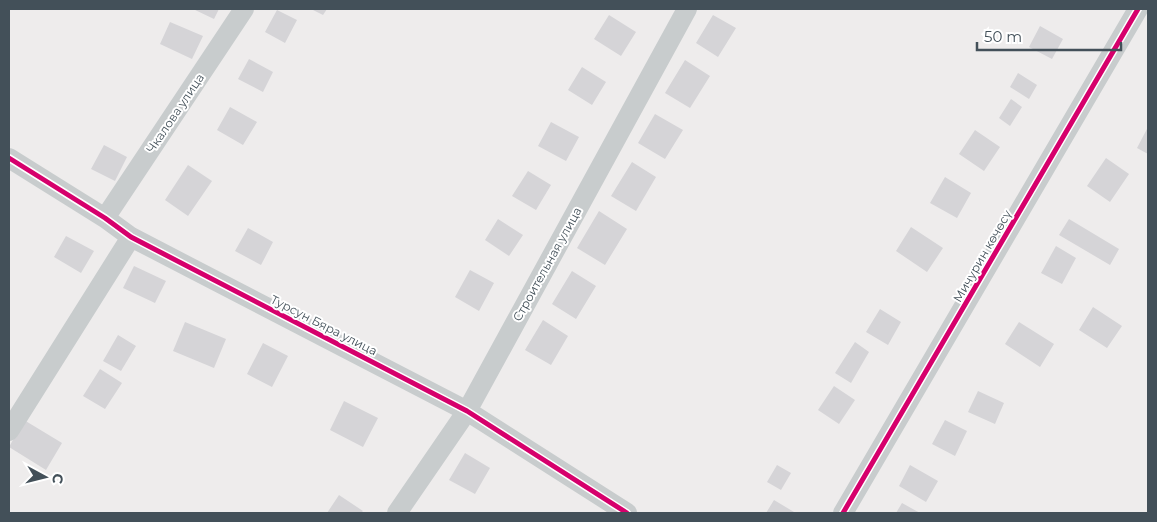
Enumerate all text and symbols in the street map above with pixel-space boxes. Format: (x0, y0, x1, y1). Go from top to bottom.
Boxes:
scale bar (977, 20, 1121, 52)
text: 50 m (984, 27, 1022, 46)
street label: Чкалова улица (143, 70, 207, 156)
street label: Строительная улица (509, 204, 585, 324)
street label: Мичурин көчөсү (949, 207, 1015, 305)
street label: Турсун Бяра улица (268, 292, 380, 358)
north arrow (20, 452, 70, 502)
text: С (48, 472, 67, 485)

